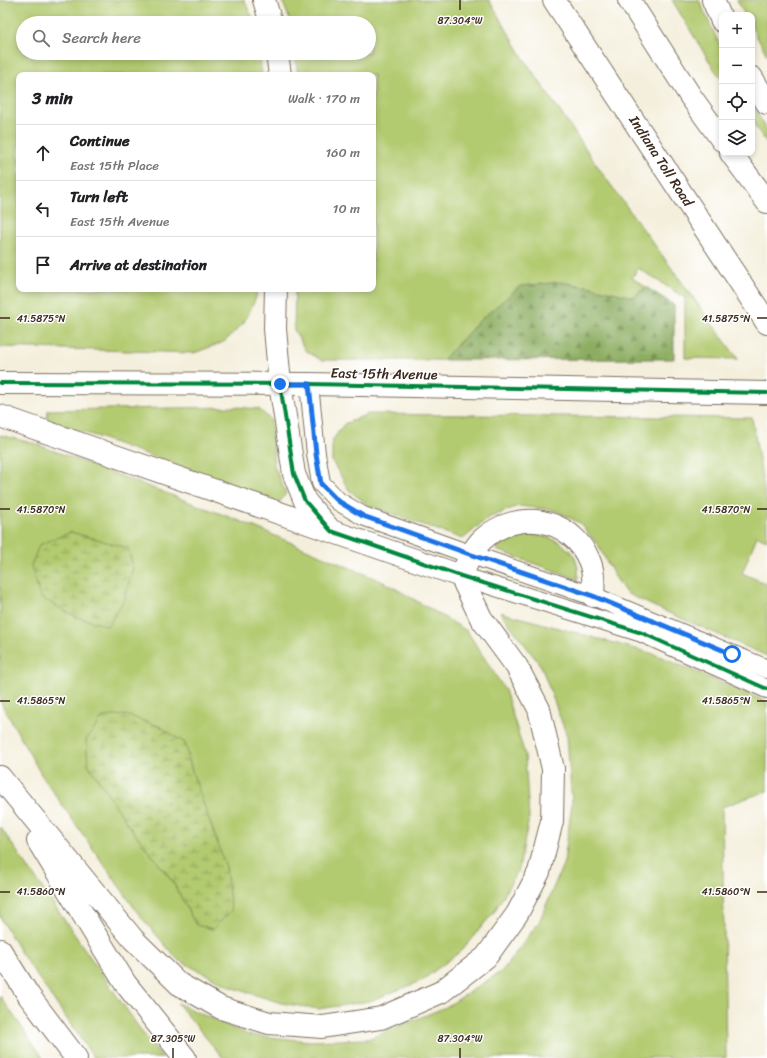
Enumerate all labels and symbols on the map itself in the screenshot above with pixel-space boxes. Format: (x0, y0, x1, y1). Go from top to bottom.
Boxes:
text: 87.304°W (438, 12, 483, 30)
street label: Indiana Toll Road (621, 109, 701, 213)
text: 41.5875°N (17, 310, 65, 328)
text: 41.5875°N (702, 310, 750, 328)
street label: East 15th Avenue (330, 361, 438, 387)
route end (271, 375, 289, 393)
text: 41.5870°N (17, 501, 66, 519)
text: 41.5870°N (702, 501, 751, 519)
route start (723, 645, 741, 663)
text: 41.5865°N (17, 692, 65, 710)
text: 41.5865°N (702, 692, 750, 710)
text: 41.5860°N (17, 883, 66, 901)
text: 41.5860°N (702, 883, 751, 901)
text: 87.305°W (151, 1030, 196, 1048)
text: 87.304°W (438, 1030, 483, 1048)

